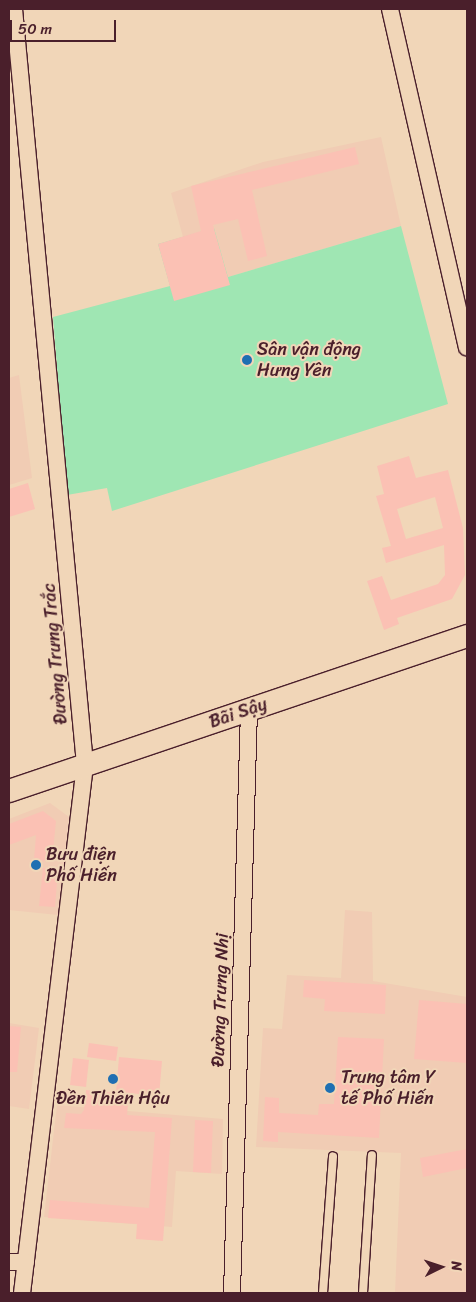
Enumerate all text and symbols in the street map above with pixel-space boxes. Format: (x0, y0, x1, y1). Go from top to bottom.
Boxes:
scale bar (12, 10, 119, 42)
text: 50 m (18, 16, 52, 42)
place label: Sân vận động Hưng Yên (257, 339, 361, 382)
marker: Sân vận động Hưng Yên (241, 354, 253, 366)
street label: Đường Trưng Trắc (38, 583, 72, 725)
street label: Bãi Sậy (206, 693, 270, 733)
place label: Bưu điện Phố Hiến (46, 844, 117, 886)
marker: Bưu điện Phố Hiến (30, 859, 42, 871)
street label: Đường Trưng Nhị (207, 933, 233, 1067)
place label: Trung tâm Y tế Phố Hiến (341, 1067, 435, 1110)
marker: Đền Thiên Hậu (107, 1073, 119, 1085)
marker: Trung tâm Y tế Phố Hiến (323, 1081, 337, 1095)
place label: Đền Thiên Hậu (56, 1087, 170, 1109)
north arrow (416, 1242, 466, 1292)
text: N (444, 1260, 469, 1272)

